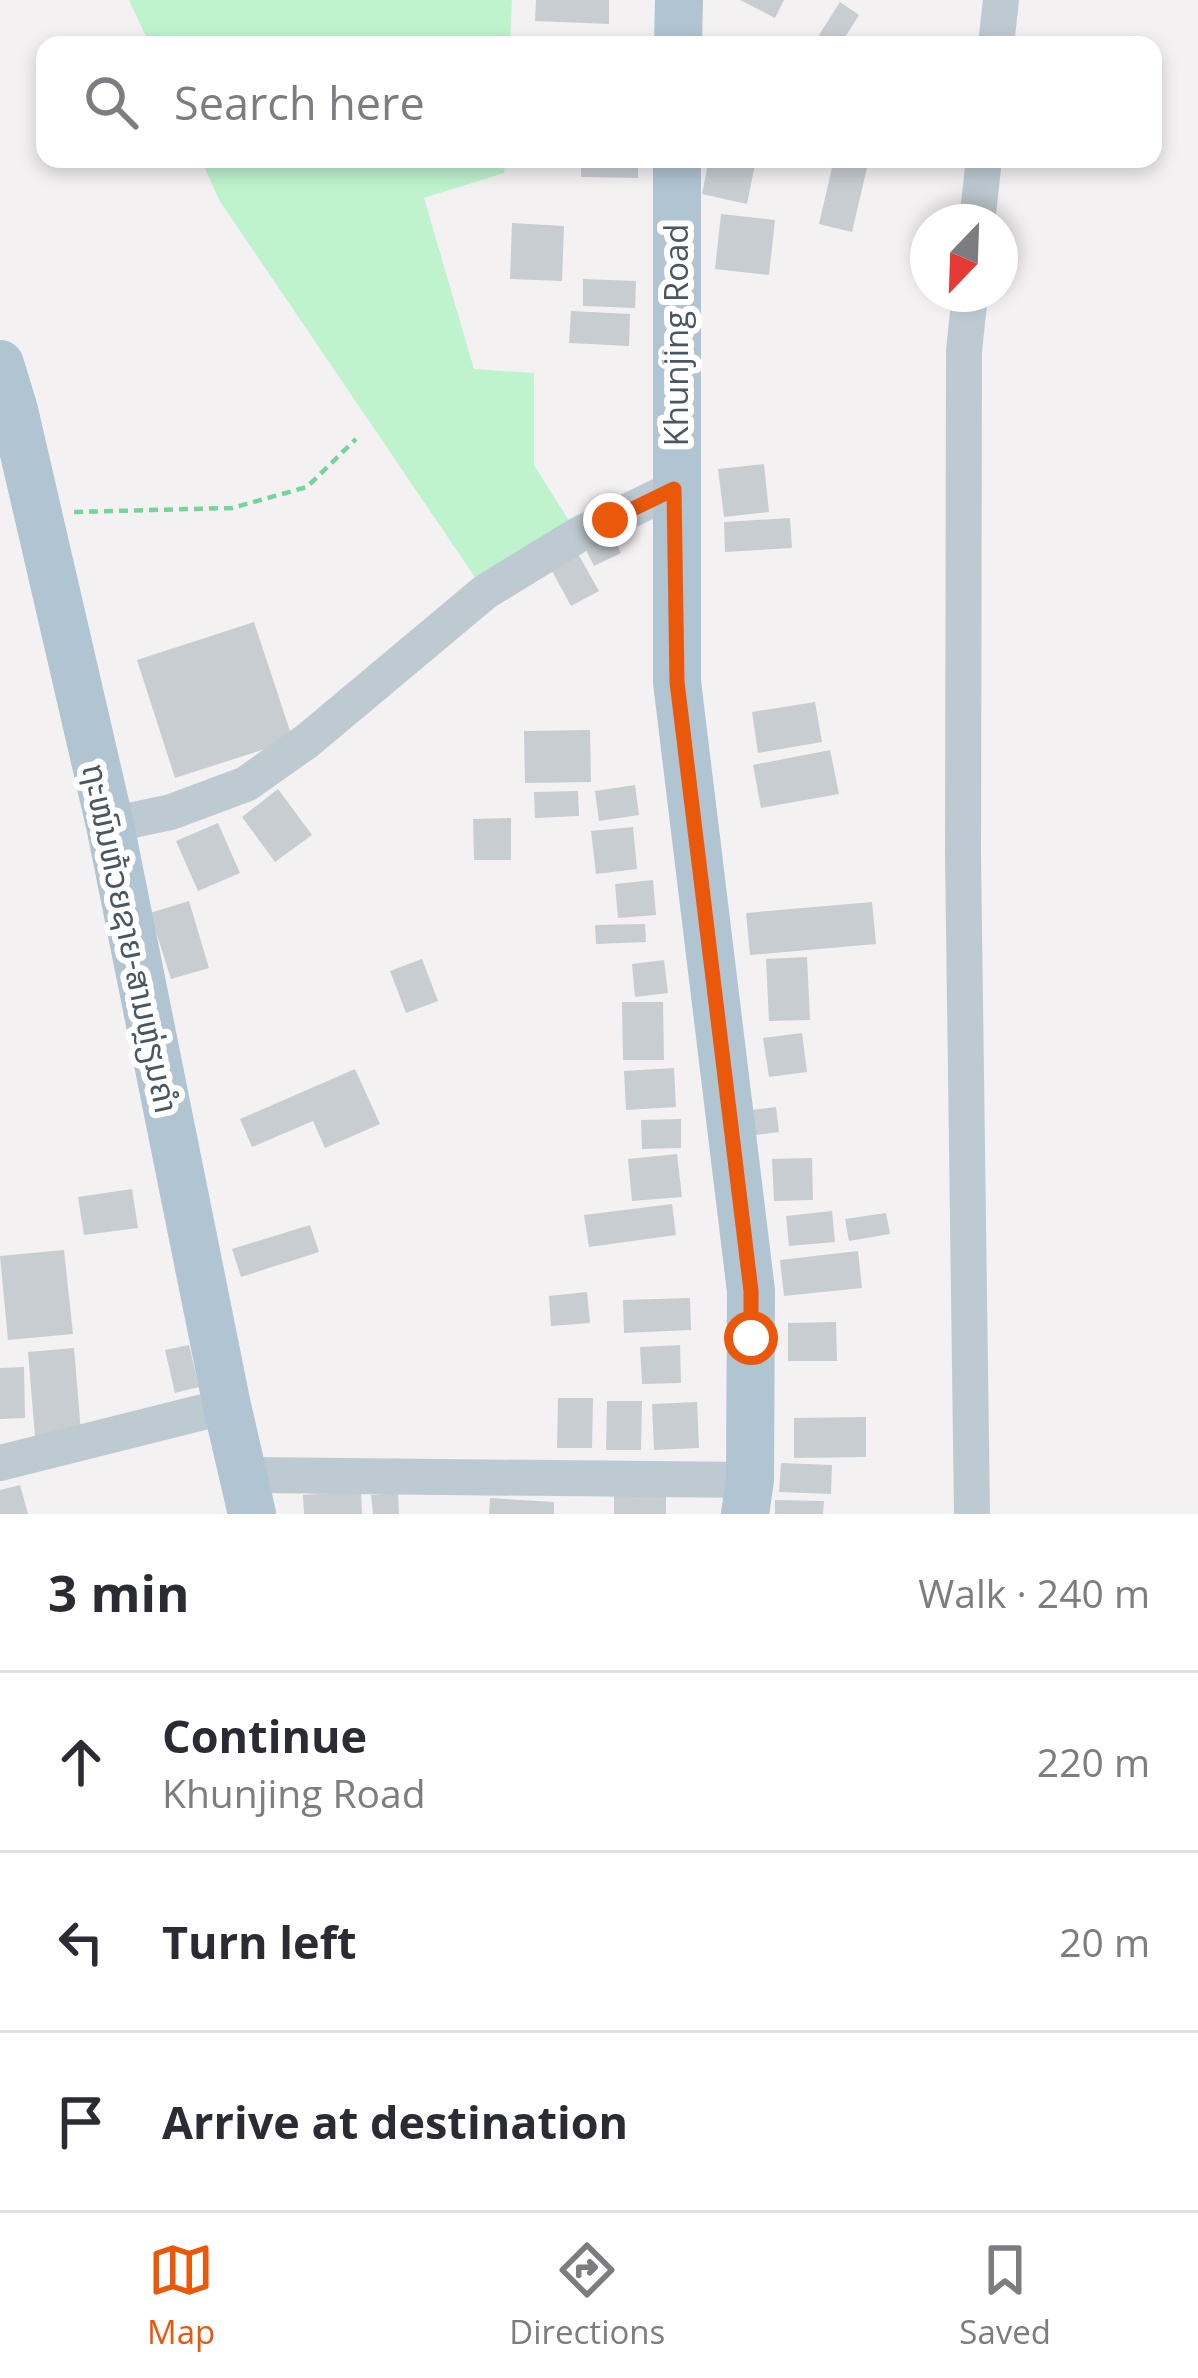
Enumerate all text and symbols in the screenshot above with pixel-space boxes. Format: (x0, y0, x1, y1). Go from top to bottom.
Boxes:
search box (36, 36, 1162, 168)
icon: search (78, 69, 144, 135)
text: Search here (174, 72, 425, 133)
north arrow (910, 204, 1018, 312)
street label: Khunjing Road (653, 223, 698, 447)
route end (583, 493, 637, 547)
street label: ຖະໜົນຫ້ວຍຊາຍ-ສາມຫຼ່ຽມຄຳ (72, 759, 190, 1117)
route start (724, 1311, 778, 1365)
text: 3 min (48, 1557, 190, 1627)
text: Walk · 240 m (918, 1566, 1150, 1619)
text: Continue (162, 1705, 367, 1766)
icon: ahead (48, 1729, 114, 1795)
text: 220 m (1037, 1735, 1150, 1788)
text: Khunjing Road (162, 1766, 426, 1819)
icon: left (48, 1909, 114, 1975)
text: Turn left (162, 1911, 357, 1972)
text: 20 m (1059, 1915, 1150, 1968)
icon: arrive (48, 2089, 114, 2155)
text: Arrive at destination (162, 2091, 628, 2152)
tab: Map (147, 2237, 215, 2354)
tab: Directions (509, 2237, 665, 2354)
tab: Saved (959, 2237, 1051, 2354)

